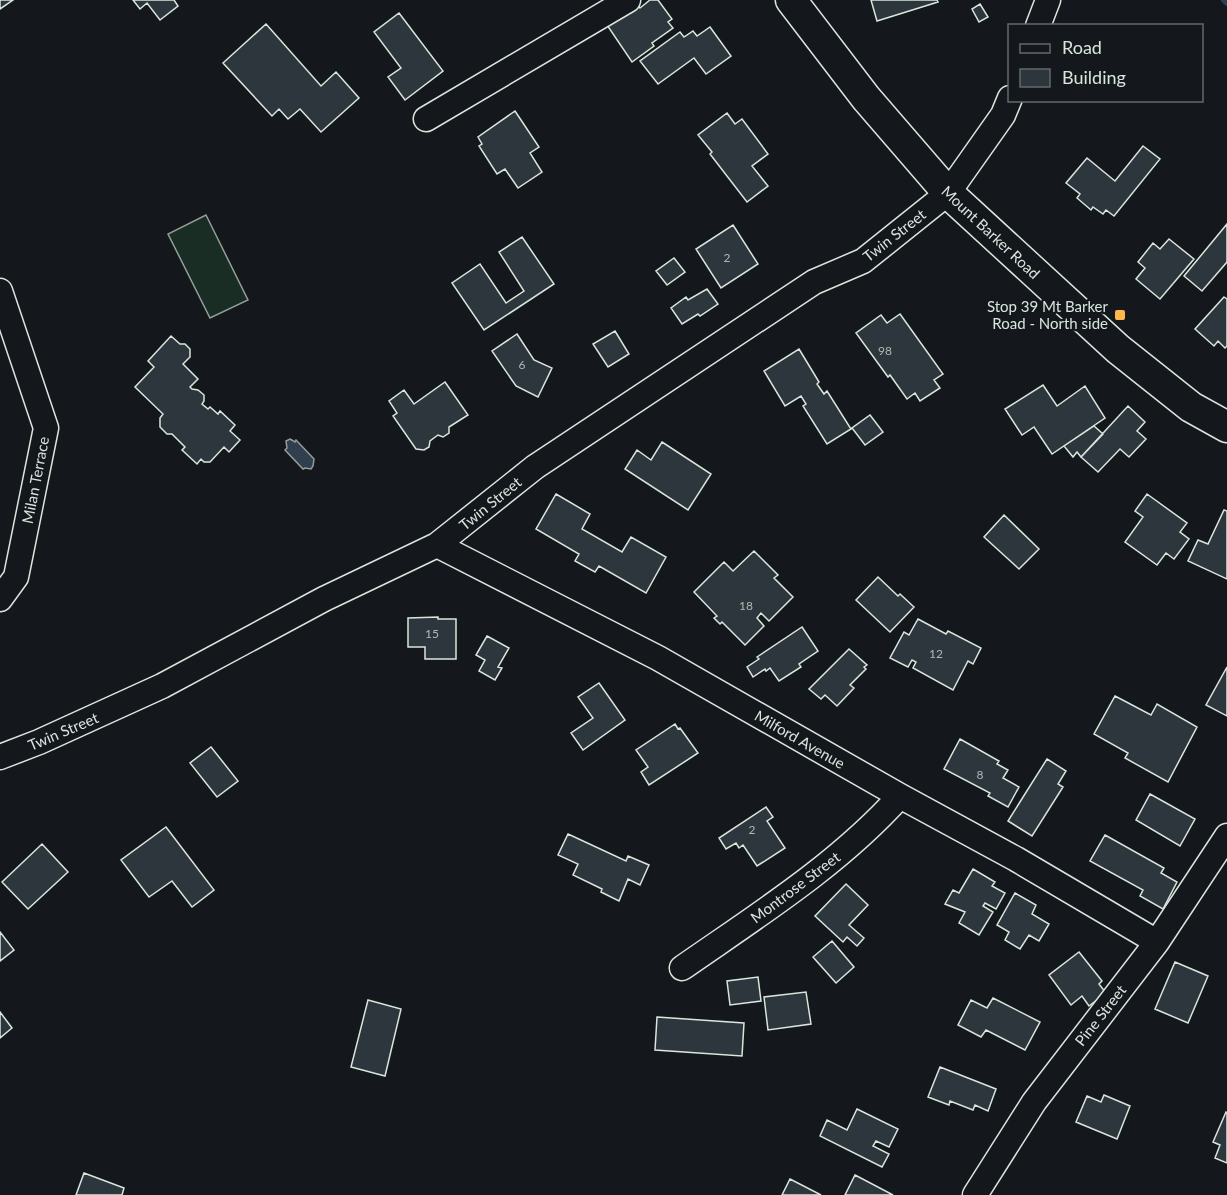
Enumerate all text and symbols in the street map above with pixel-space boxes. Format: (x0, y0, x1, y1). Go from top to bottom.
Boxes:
legend (1008, 24, 1203, 102)
text: Road (1062, 36, 1102, 58)
text: Building (1062, 66, 1126, 88)
street label: Mount Barker Road (938, 182, 1044, 282)
street label: Twin Street (859, 205, 929, 265)
house number: 2 (724, 250, 731, 265)
place label: Stop 39 Mt Barker Road - North side (987, 297, 1109, 332)
marker: Stop 39 Mt Barker Road - North side (1113, 308, 1127, 322)
house number: 98 (878, 343, 892, 358)
house number: 6 (519, 357, 526, 372)
street label: Milan Terrace (18, 435, 52, 525)
street label: Twin Street (455, 472, 525, 533)
house number: 18 (739, 598, 753, 613)
house number: 15 (425, 626, 439, 641)
house number: 12 (929, 646, 943, 661)
street label: Milford Avenue (752, 706, 848, 772)
street label: Twin Street (25, 708, 101, 754)
house number: 8 (977, 767, 984, 782)
house number: 2 (749, 822, 756, 837)
street label: Montrose Street (747, 847, 844, 926)
street label: Pine Street (1071, 981, 1130, 1049)

